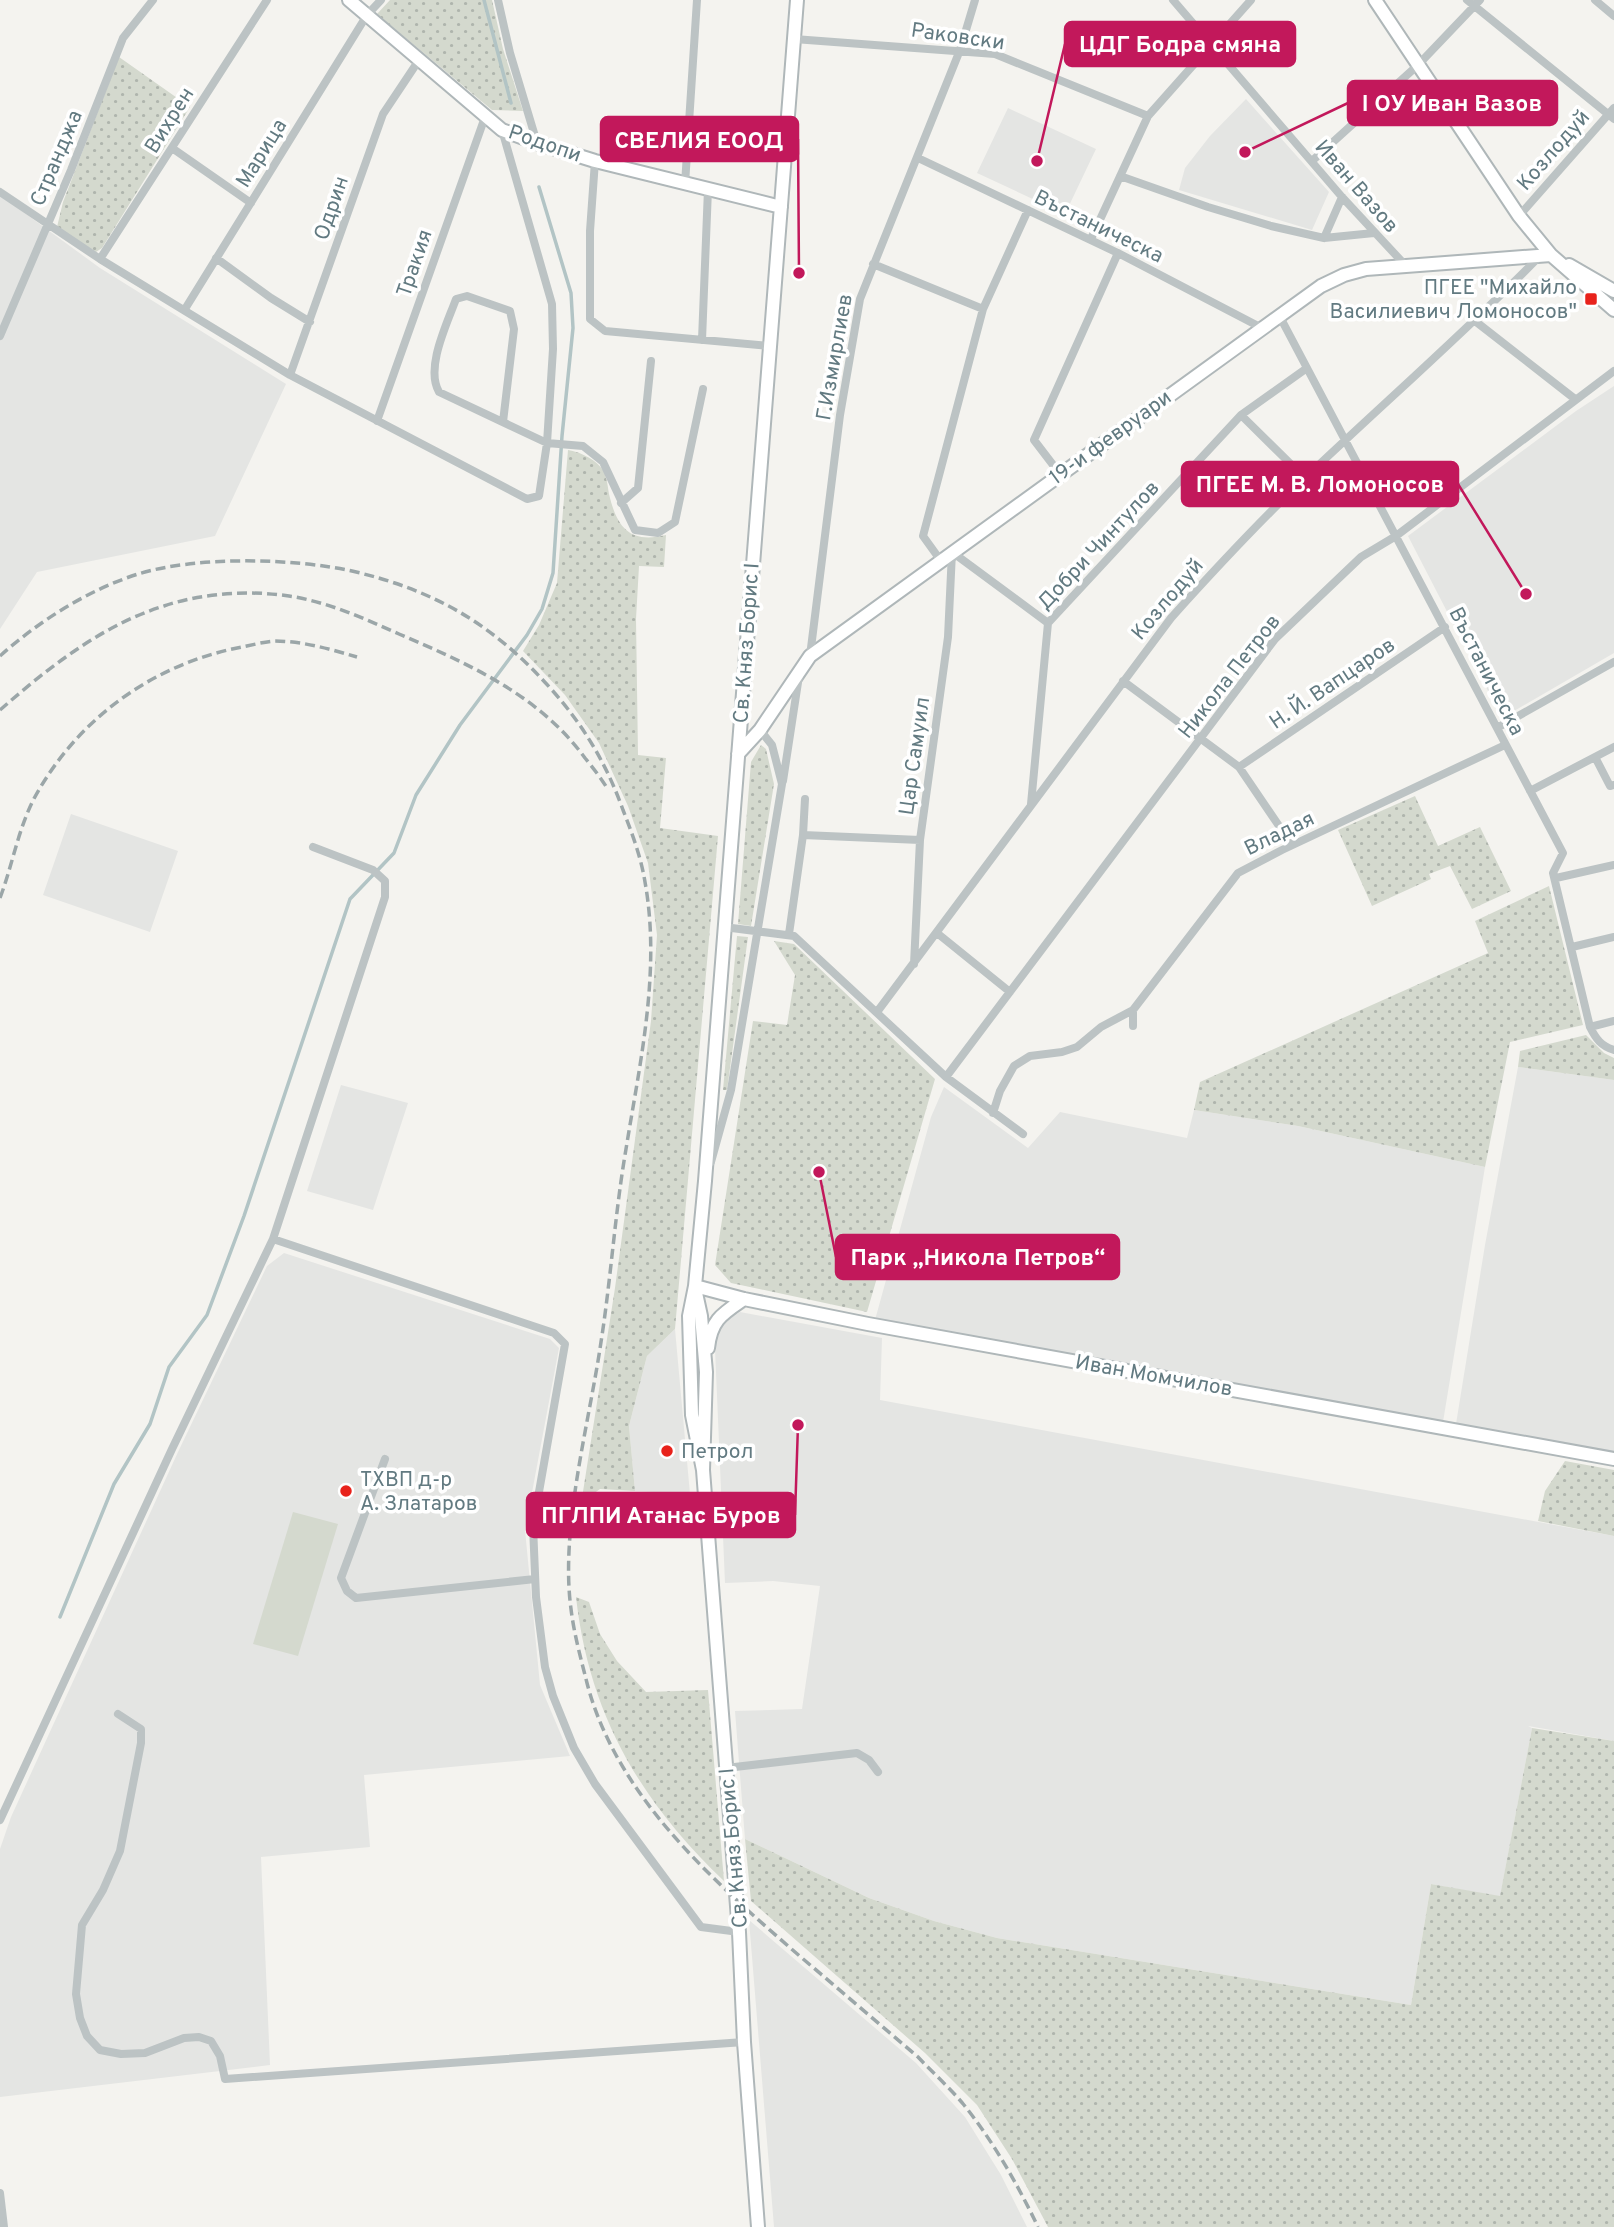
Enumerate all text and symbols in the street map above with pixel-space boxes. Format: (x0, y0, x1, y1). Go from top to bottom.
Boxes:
street label: Раковски (909, 18, 1006, 57)
callout: ЦДГ Бодра смяна (1065, 22, 1295, 66)
text: ЦДГ Бодра смяна (1079, 32, 1281, 61)
callout: I ОУ Иван Вазов (1348, 81, 1557, 125)
street label: Вихрен (139, 83, 201, 159)
text: I ОУ Иван Вазов (1362, 91, 1542, 120)
street label: Козлодуй (1512, 105, 1597, 197)
street label: Странджа (25, 106, 90, 211)
street label: Марица (231, 114, 294, 193)
callout: СВЕЛИЯ ЕООД (601, 117, 798, 161)
street label: Родопи (504, 119, 585, 170)
text: СВЕЛИЯ ЕООД (615, 128, 783, 157)
street label: Иван Вазов (1308, 135, 1404, 239)
street label: Одрин (309, 173, 356, 244)
street label: Въстаническа (1029, 184, 1167, 270)
street label: Тракия (391, 226, 440, 301)
place label: ПГЕЕ "Михайло Василиевич Ломоносов" (1330, 275, 1577, 326)
marker: ПГЕЕ "Михайло Василиевич Ломоносов" (1583, 291, 1599, 307)
street label: Г.Измирлиев (811, 292, 860, 423)
street label: 19-и февруари (1044, 385, 1178, 492)
callout: ПГЕЕ М. В. Ломоносов (1182, 462, 1458, 506)
text: ПГЕЕ М. В. Ломоносов (1196, 472, 1444, 501)
street label: Добри Чинтулов (1032, 476, 1166, 616)
street label: Козлодуй (1126, 553, 1210, 646)
street label: Св. Княз Борис I (728, 562, 767, 724)
street label: Въстаническа (1442, 603, 1530, 740)
street label: Никола Петров (1173, 609, 1287, 745)
street label: Н. Й. Вапцаров (1264, 631, 1401, 736)
street label: Цар Самуил (894, 695, 937, 817)
street label: Владая (1240, 806, 1319, 863)
callout: Парк „Никола Петров“ (836, 1235, 1119, 1279)
text: Парк „Никола Петров“ (851, 1245, 1105, 1274)
street label: Иван Момчилов (1073, 1349, 1235, 1404)
place label: Петрол (681, 1439, 753, 1466)
marker: Петрол (659, 1443, 675, 1459)
place label: ТХВП д-р А. Златаров (360, 1467, 478, 1518)
marker: ТХВП д-р А. Златаров (338, 1483, 354, 1499)
callout: ПГЛПИ Атанас Буров (527, 1493, 795, 1537)
text: ПГЛПИ Атанас Буров (541, 1503, 781, 1532)
street label: Св. Княз Борис I (714, 1767, 755, 1929)

